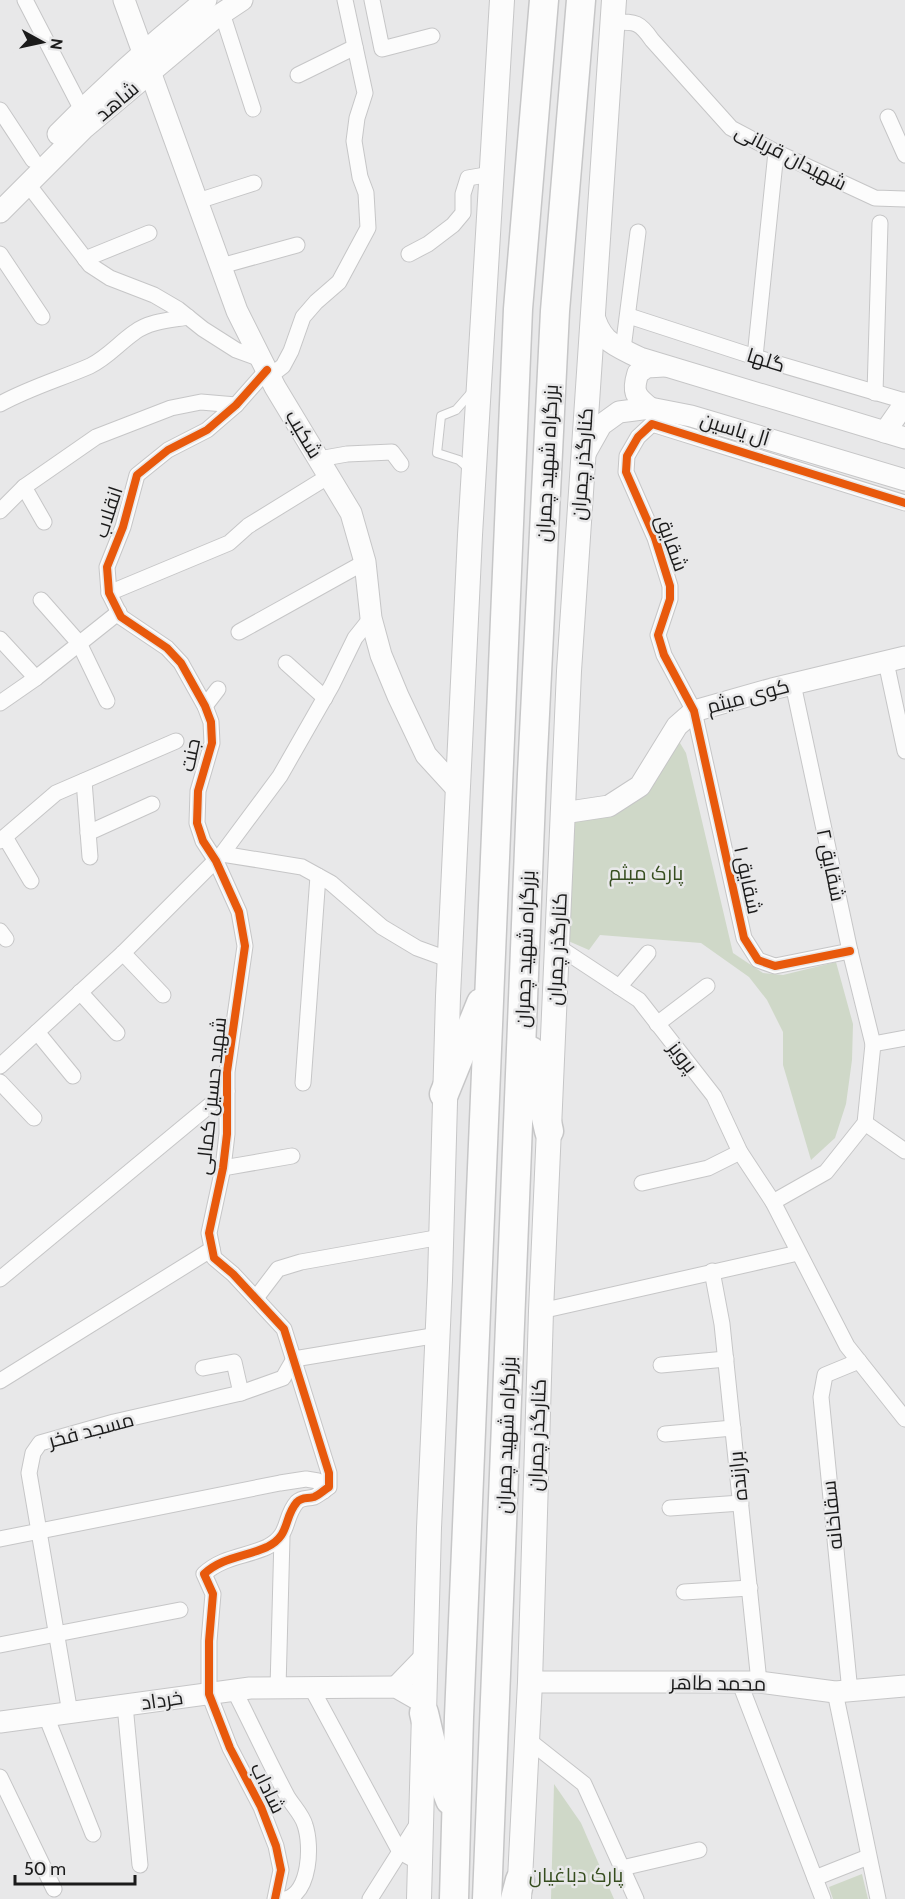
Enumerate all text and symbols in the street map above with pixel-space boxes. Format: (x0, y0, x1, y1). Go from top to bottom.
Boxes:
north arrow (12, 12, 72, 72)
text: N (46, 37, 67, 51)
street label: شاهد (90, 76, 144, 126)
street label: شهیدان قربانی (731, 119, 851, 196)
street label: گلها (744, 343, 788, 378)
street label: بزرگراه شهید چمران (531, 384, 564, 542)
street label: شکیب (280, 406, 328, 462)
street label: کنارگذر چمران (566, 407, 599, 521)
street label: آل یاسین (697, 407, 773, 452)
street label: انقلاب (88, 483, 128, 541)
street label: شقایق (650, 511, 693, 575)
street label: کوی میثم (704, 674, 792, 720)
street label: جنت (175, 736, 205, 774)
street label: شقایق ۲ (811, 827, 850, 904)
street label: شقایق ۱ (728, 844, 767, 917)
park label: پارک میثم (609, 861, 684, 887)
street label: بزرگراه شهید چمران (510, 870, 541, 1028)
street label: کنارگذر چمران (542, 892, 573, 1006)
street label: شهید حسین کمالی (191, 1016, 232, 1176)
street label: پرویز (662, 1036, 703, 1079)
street label: بزرگراه شهید چمران (491, 1356, 522, 1514)
street label: کنارگذر چمران (523, 1378, 552, 1492)
street label: مسجد فخر (45, 1407, 136, 1453)
street label: برازنده (723, 1450, 753, 1502)
street label: سقاخانه (816, 1479, 848, 1551)
street label: محمد طاهر (669, 1670, 766, 1696)
street label: خرداد (140, 1685, 184, 1715)
street label: شاداب (246, 1759, 290, 1817)
scale bar (15, 1848, 135, 1886)
text: 50 m (24, 1858, 66, 1880)
park label: پارک دباغیان (529, 1863, 624, 1888)

